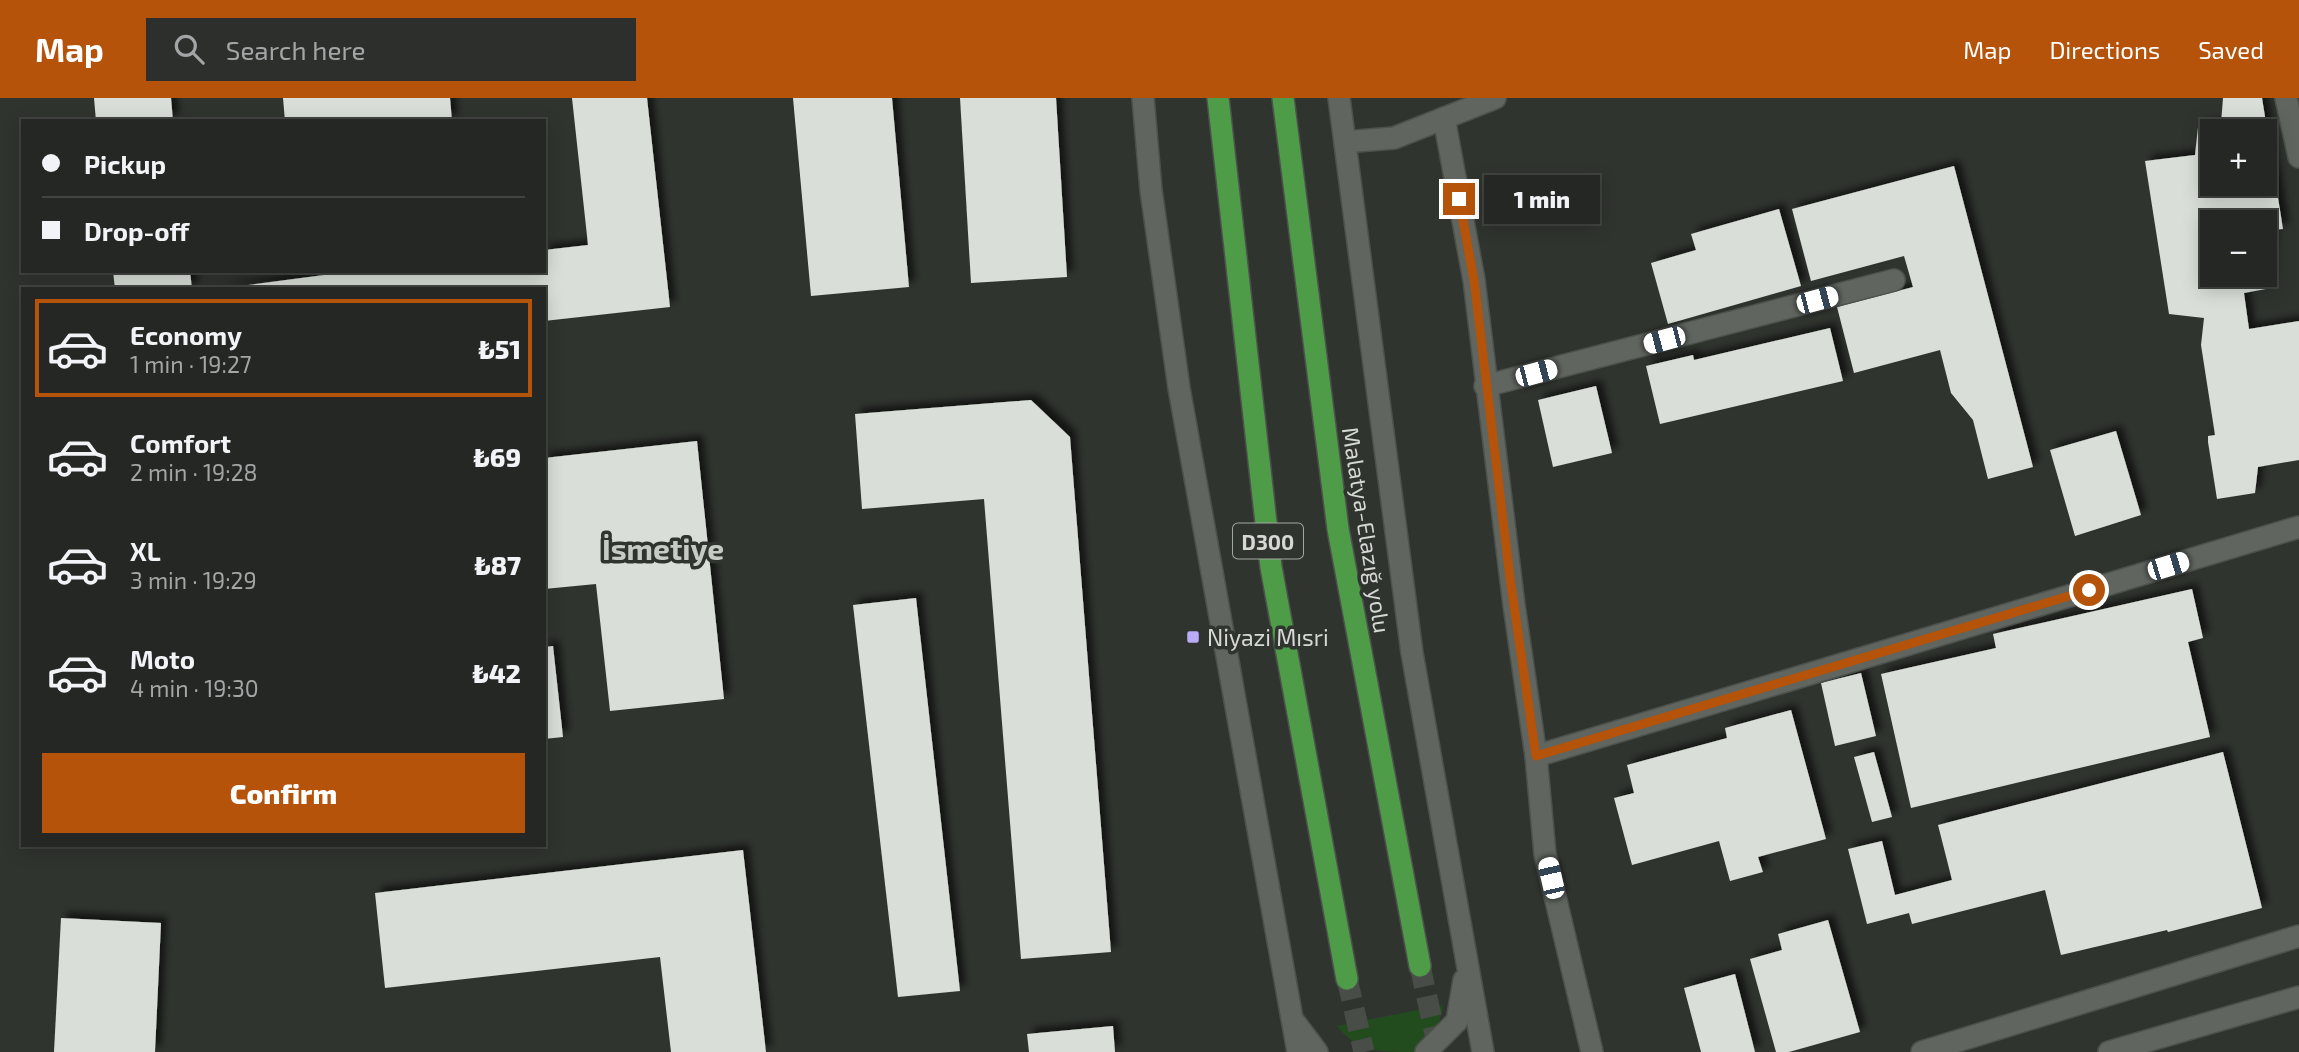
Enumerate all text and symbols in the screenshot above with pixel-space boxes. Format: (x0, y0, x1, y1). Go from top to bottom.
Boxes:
search box (146, 18, 636, 81)
text: Map (35, 29, 104, 69)
icon: search (170, 30, 208, 68)
text: Search here (226, 34, 365, 65)
text: Map (1963, 35, 2011, 64)
text: Directions (2049, 35, 2160, 64)
text: Saved (2198, 35, 2264, 64)
map controls (2200, 119, 2277, 287)
button: + (2200, 119, 2277, 196)
text: Pickup (84, 148, 166, 179)
callout: 1 min (1484, 174, 1599, 224)
route end (1443, 183, 1475, 215)
text: 1 min (1514, 185, 1570, 213)
button: − (2200, 210, 2277, 287)
text: Drop-off (84, 215, 189, 246)
car (1794, 284, 1841, 316)
icon: car (46, 317, 109, 380)
text: Economy (130, 319, 242, 350)
car (1641, 324, 1688, 356)
text: ₺51 (478, 333, 521, 364)
text: 1 min · 19:27 (130, 350, 252, 378)
car (1513, 357, 1560, 389)
icon: car (46, 425, 109, 488)
street label: Malatya-Elazığ yolu (1337, 425, 1397, 635)
text: Comfort (130, 427, 231, 458)
text: ₺69 (474, 441, 521, 472)
text: 2 min · 19:28 (130, 458, 258, 486)
road number: D300 (1233, 524, 1303, 558)
district label: İsmetiye (602, 530, 724, 567)
icon: car (46, 533, 109, 596)
text: XL (130, 535, 161, 566)
text: ₺87 (474, 549, 521, 580)
car (2145, 550, 2192, 582)
text: 3 min · 19:29 (130, 566, 257, 594)
route start (2073, 574, 2105, 606)
place label: Niyazi Mısri (1207, 623, 1329, 651)
marker: Niyazi Mısri (1185, 629, 1201, 645)
icon: car (46, 641, 109, 704)
text: Moto (130, 643, 195, 674)
text: ₺42 (473, 657, 521, 688)
text: 4 min · 19:30 (130, 674, 259, 702)
button: Confirm (42, 753, 525, 833)
car (1537, 855, 1566, 901)

